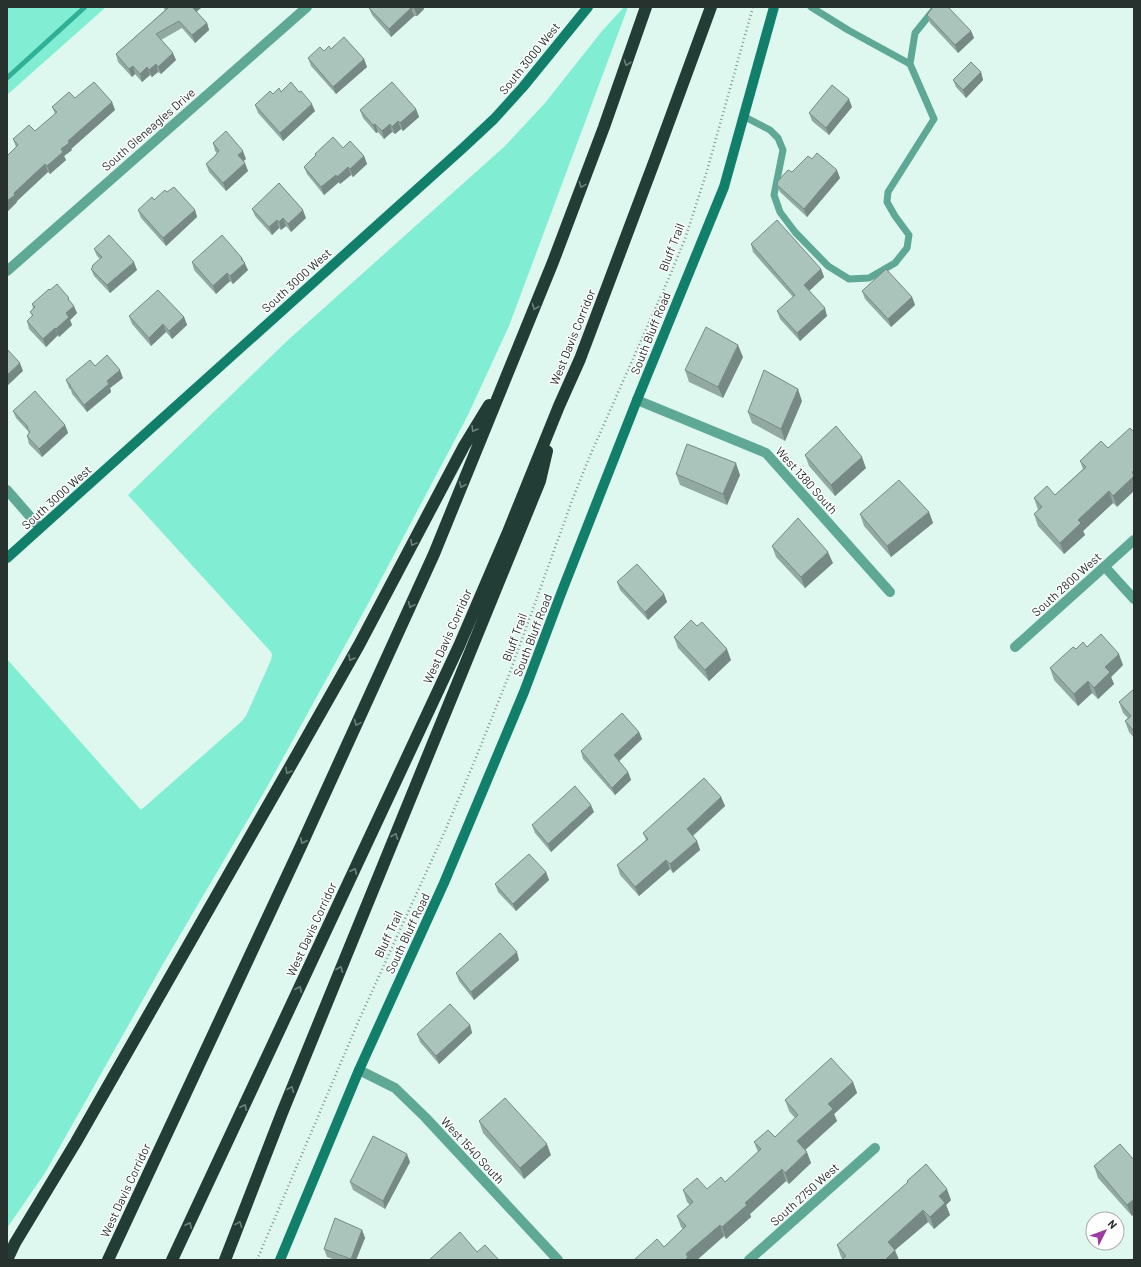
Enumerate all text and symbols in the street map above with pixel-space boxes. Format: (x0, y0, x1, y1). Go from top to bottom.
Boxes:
street label: South 3000 West (496, 19, 562, 97)
one-way arrow (623, 60, 631, 67)
street label: South Gleneagles Drive (99, 85, 197, 173)
one-way arrow (578, 182, 587, 189)
street label: Bluff Trail (655, 221, 687, 273)
street label: South 3000 West (258, 245, 334, 315)
street label: West Davis Corridor (546, 286, 598, 387)
street label: South Bluff Road (627, 290, 673, 376)
one-way arrow (532, 302, 540, 310)
one-way arrow (472, 425, 479, 432)
street label: West 1380 South (773, 444, 841, 516)
street label: South 3000 West (18, 462, 94, 532)
one-way arrow (459, 481, 467, 489)
one-way arrow (410, 539, 418, 546)
street label: South 2800 West (1029, 549, 1103, 619)
street label: West Davis Corridor (420, 586, 474, 686)
street label: South Bluff Road (510, 592, 554, 678)
one-way arrow (408, 600, 416, 608)
street label: Bluff Trail (499, 611, 529, 663)
one-way arrow (349, 654, 356, 661)
one-way arrow (354, 719, 362, 726)
one-way arrow (285, 767, 292, 774)
one-way arrow (390, 832, 398, 839)
one-way arrow (300, 837, 308, 845)
one-way arrow (349, 868, 357, 876)
street label: West Davis Corridor (283, 879, 339, 978)
street label: South Bluff Road (382, 890, 432, 976)
street label: Bluff Trail (371, 908, 405, 960)
one-way arrow (336, 966, 344, 973)
one-way arrow (294, 986, 302, 993)
one-way arrow (287, 1086, 295, 1093)
one-way arrow (239, 1104, 247, 1111)
street label: West 1540 South (439, 1114, 507, 1186)
street label: West Davis Corridor (97, 1140, 153, 1239)
street label: South 2750 West (767, 1160, 841, 1228)
north arrow (1085, 1211, 1125, 1251)
text: N (1106, 1217, 1120, 1231)
one-way arrow (235, 1220, 243, 1227)
one-way arrow (184, 1221, 192, 1229)

